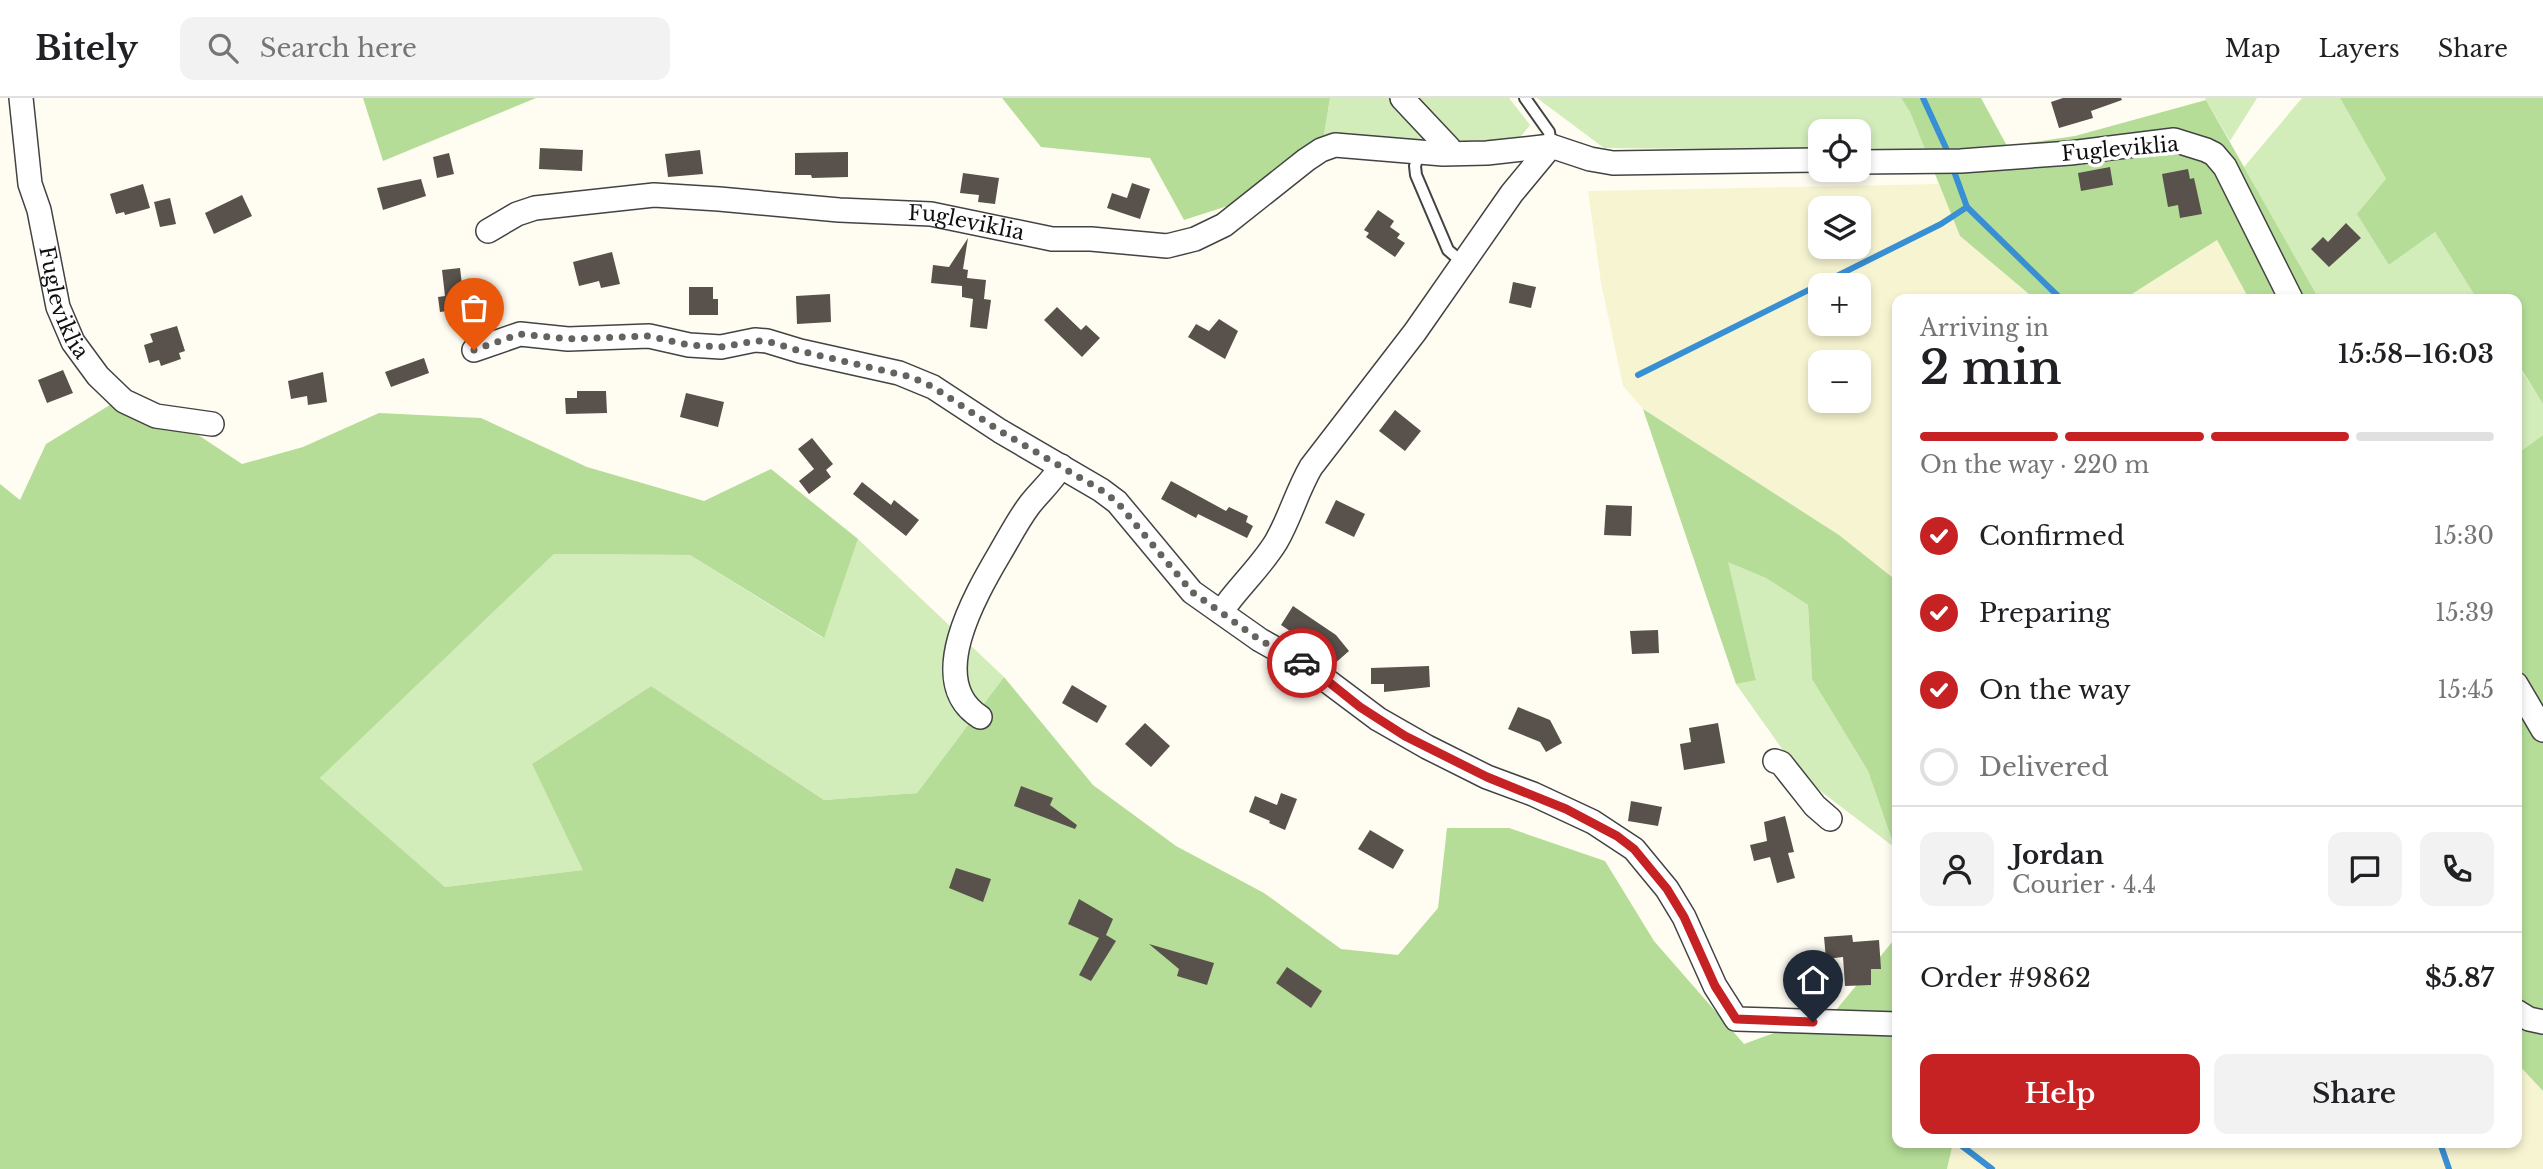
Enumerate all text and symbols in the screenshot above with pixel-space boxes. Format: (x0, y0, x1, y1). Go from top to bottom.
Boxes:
search box (180, 17, 670, 80)
text: Bitely (35, 28, 138, 69)
icon: search (204, 29, 242, 67)
text: Search here (260, 32, 417, 64)
text: Map (2225, 34, 2281, 63)
text: Layers (2319, 34, 2400, 63)
text: Share (2438, 34, 2508, 63)
map controls (1808, 119, 1871, 413)
button: locate (1808, 119, 1871, 182)
street label: Fugleviklia (2060, 131, 2180, 167)
button: layers (1808, 196, 1871, 259)
street label: Fugleviklia (907, 200, 1027, 246)
street label: Fugleviklia (33, 244, 94, 365)
button: + (1808, 273, 1871, 336)
pin (444, 278, 504, 350)
icon: bag (455, 289, 493, 327)
text: Arriving in (1920, 314, 2049, 342)
text: 15:58–16:03 (2338, 338, 2494, 370)
text: 2 min (1920, 339, 2062, 396)
button: − (1808, 350, 1871, 413)
text: On the way · 220 m (1920, 451, 2149, 479)
icon: check (1920, 517, 1958, 555)
text: Confirmed (1979, 520, 2124, 552)
text: 15:30 (2434, 522, 2494, 550)
icon: check (1920, 594, 1958, 632)
text: Preparing (1979, 597, 2111, 629)
text: 15:39 (2435, 599, 2494, 627)
courier (1267, 628, 1337, 698)
icon: car (1283, 644, 1321, 682)
icon: check (1920, 671, 1958, 709)
text: On the way (1979, 674, 2131, 706)
text: 15:45 (2438, 676, 2494, 704)
text: Delivered (1979, 751, 2109, 783)
button: person (1920, 832, 1994, 906)
button: chat (2328, 832, 2402, 906)
button: phone (2420, 832, 2494, 906)
text: Jordan (2012, 839, 2104, 871)
text: Courier · 4.4 (2012, 871, 2156, 899)
pin (1783, 950, 1843, 1022)
icon: home (1794, 961, 1832, 999)
text: Order #9862 (1920, 962, 2091, 994)
text: $5.87 (2425, 962, 2494, 994)
button: Help (1920, 1054, 2200, 1134)
button: Share (2214, 1054, 2494, 1134)

